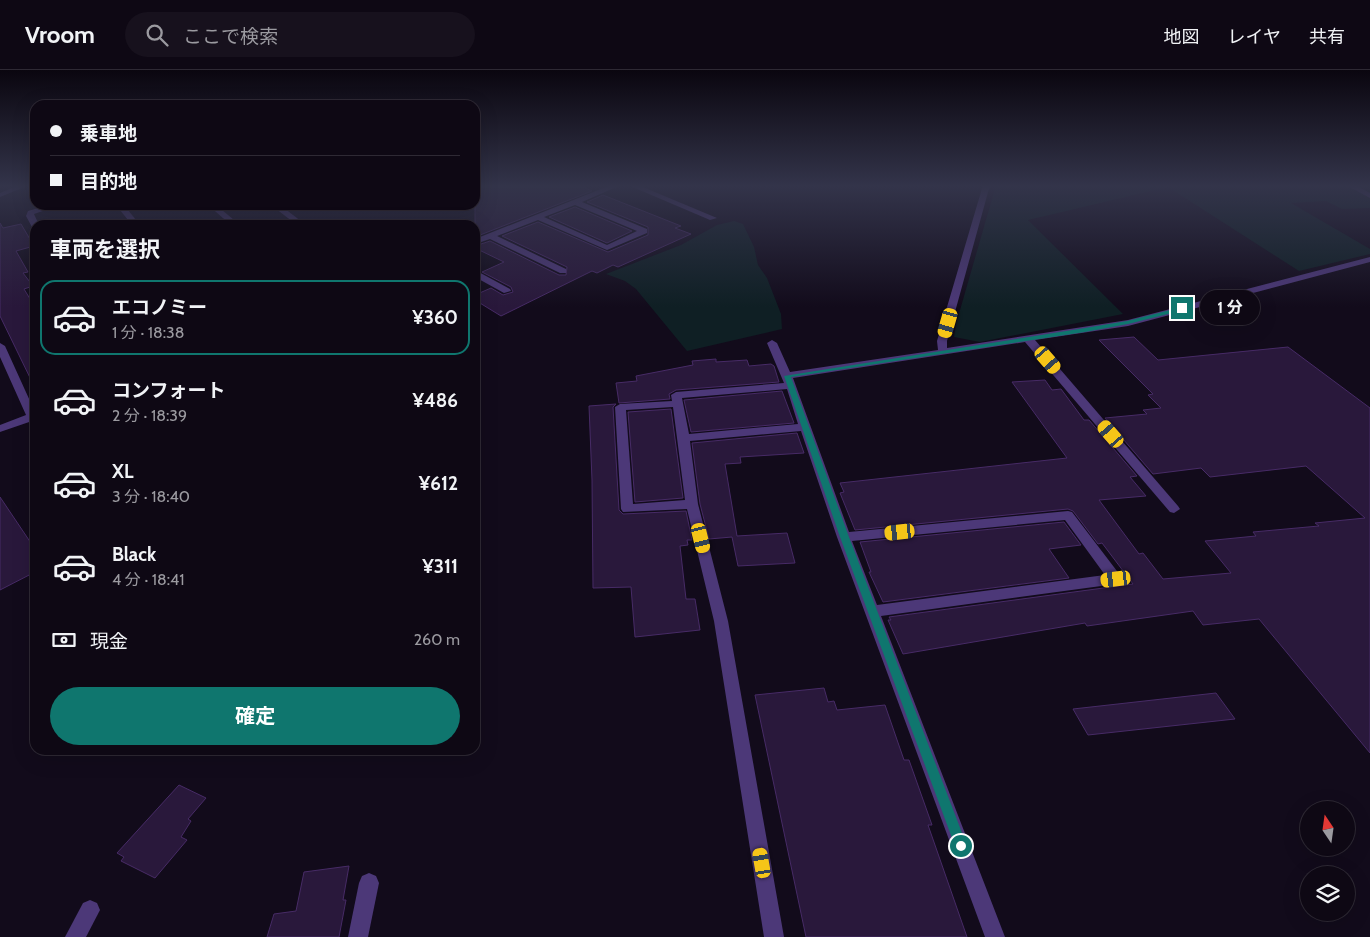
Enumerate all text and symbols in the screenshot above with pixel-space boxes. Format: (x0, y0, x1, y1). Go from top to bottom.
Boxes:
search box (125, 12, 475, 57)
text: Vroom (25, 20, 95, 49)
icon: search (143, 21, 171, 49)
text: ここで検索 (183, 25, 278, 48)
text: 地図 (1164, 26, 1200, 48)
text: レイヤ (1228, 26, 1281, 48)
text: 共有 (1309, 26, 1345, 48)
text: 乗車地 (80, 122, 137, 145)
text: 目的地 (80, 170, 137, 193)
text: 車両を選択 (50, 236, 160, 263)
callout: 1 分 (1200, 290, 1260, 326)
icon: car (52, 295, 97, 340)
text: エコノミー (112, 296, 207, 319)
route end (1171, 297, 1193, 319)
text: 1 分 (1217, 298, 1243, 317)
text: ¥360 (412, 306, 458, 329)
car (936, 307, 959, 339)
text: 1 分 · 18:38 (112, 323, 184, 342)
car (1032, 344, 1063, 376)
icon: car (52, 378, 97, 423)
text: コンフォート (112, 379, 225, 402)
text: ¥486 (413, 389, 458, 412)
text: 2 分 · 18:39 (112, 406, 187, 425)
car (1095, 418, 1126, 450)
text: XL (112, 460, 133, 483)
icon: car (52, 461, 97, 506)
text: ¥612 (419, 472, 458, 495)
text: 3 分 · 18:40 (112, 487, 190, 506)
car (690, 522, 711, 554)
car (884, 523, 915, 541)
text: Black (112, 543, 156, 566)
icon: car (52, 544, 97, 589)
text: ¥311 (422, 555, 458, 578)
text: 4 分 · 18:41 (112, 570, 185, 589)
car (1100, 570, 1131, 588)
icon: cash (50, 626, 78, 654)
text: 現金 (90, 630, 128, 653)
text: 260 m (414, 630, 460, 649)
button: 確定 (50, 687, 460, 745)
north arrow (1300, 801, 1355, 856)
map controls (1300, 801, 1355, 921)
route start (950, 835, 972, 857)
car (752, 847, 771, 879)
button: layers (1300, 866, 1355, 921)

